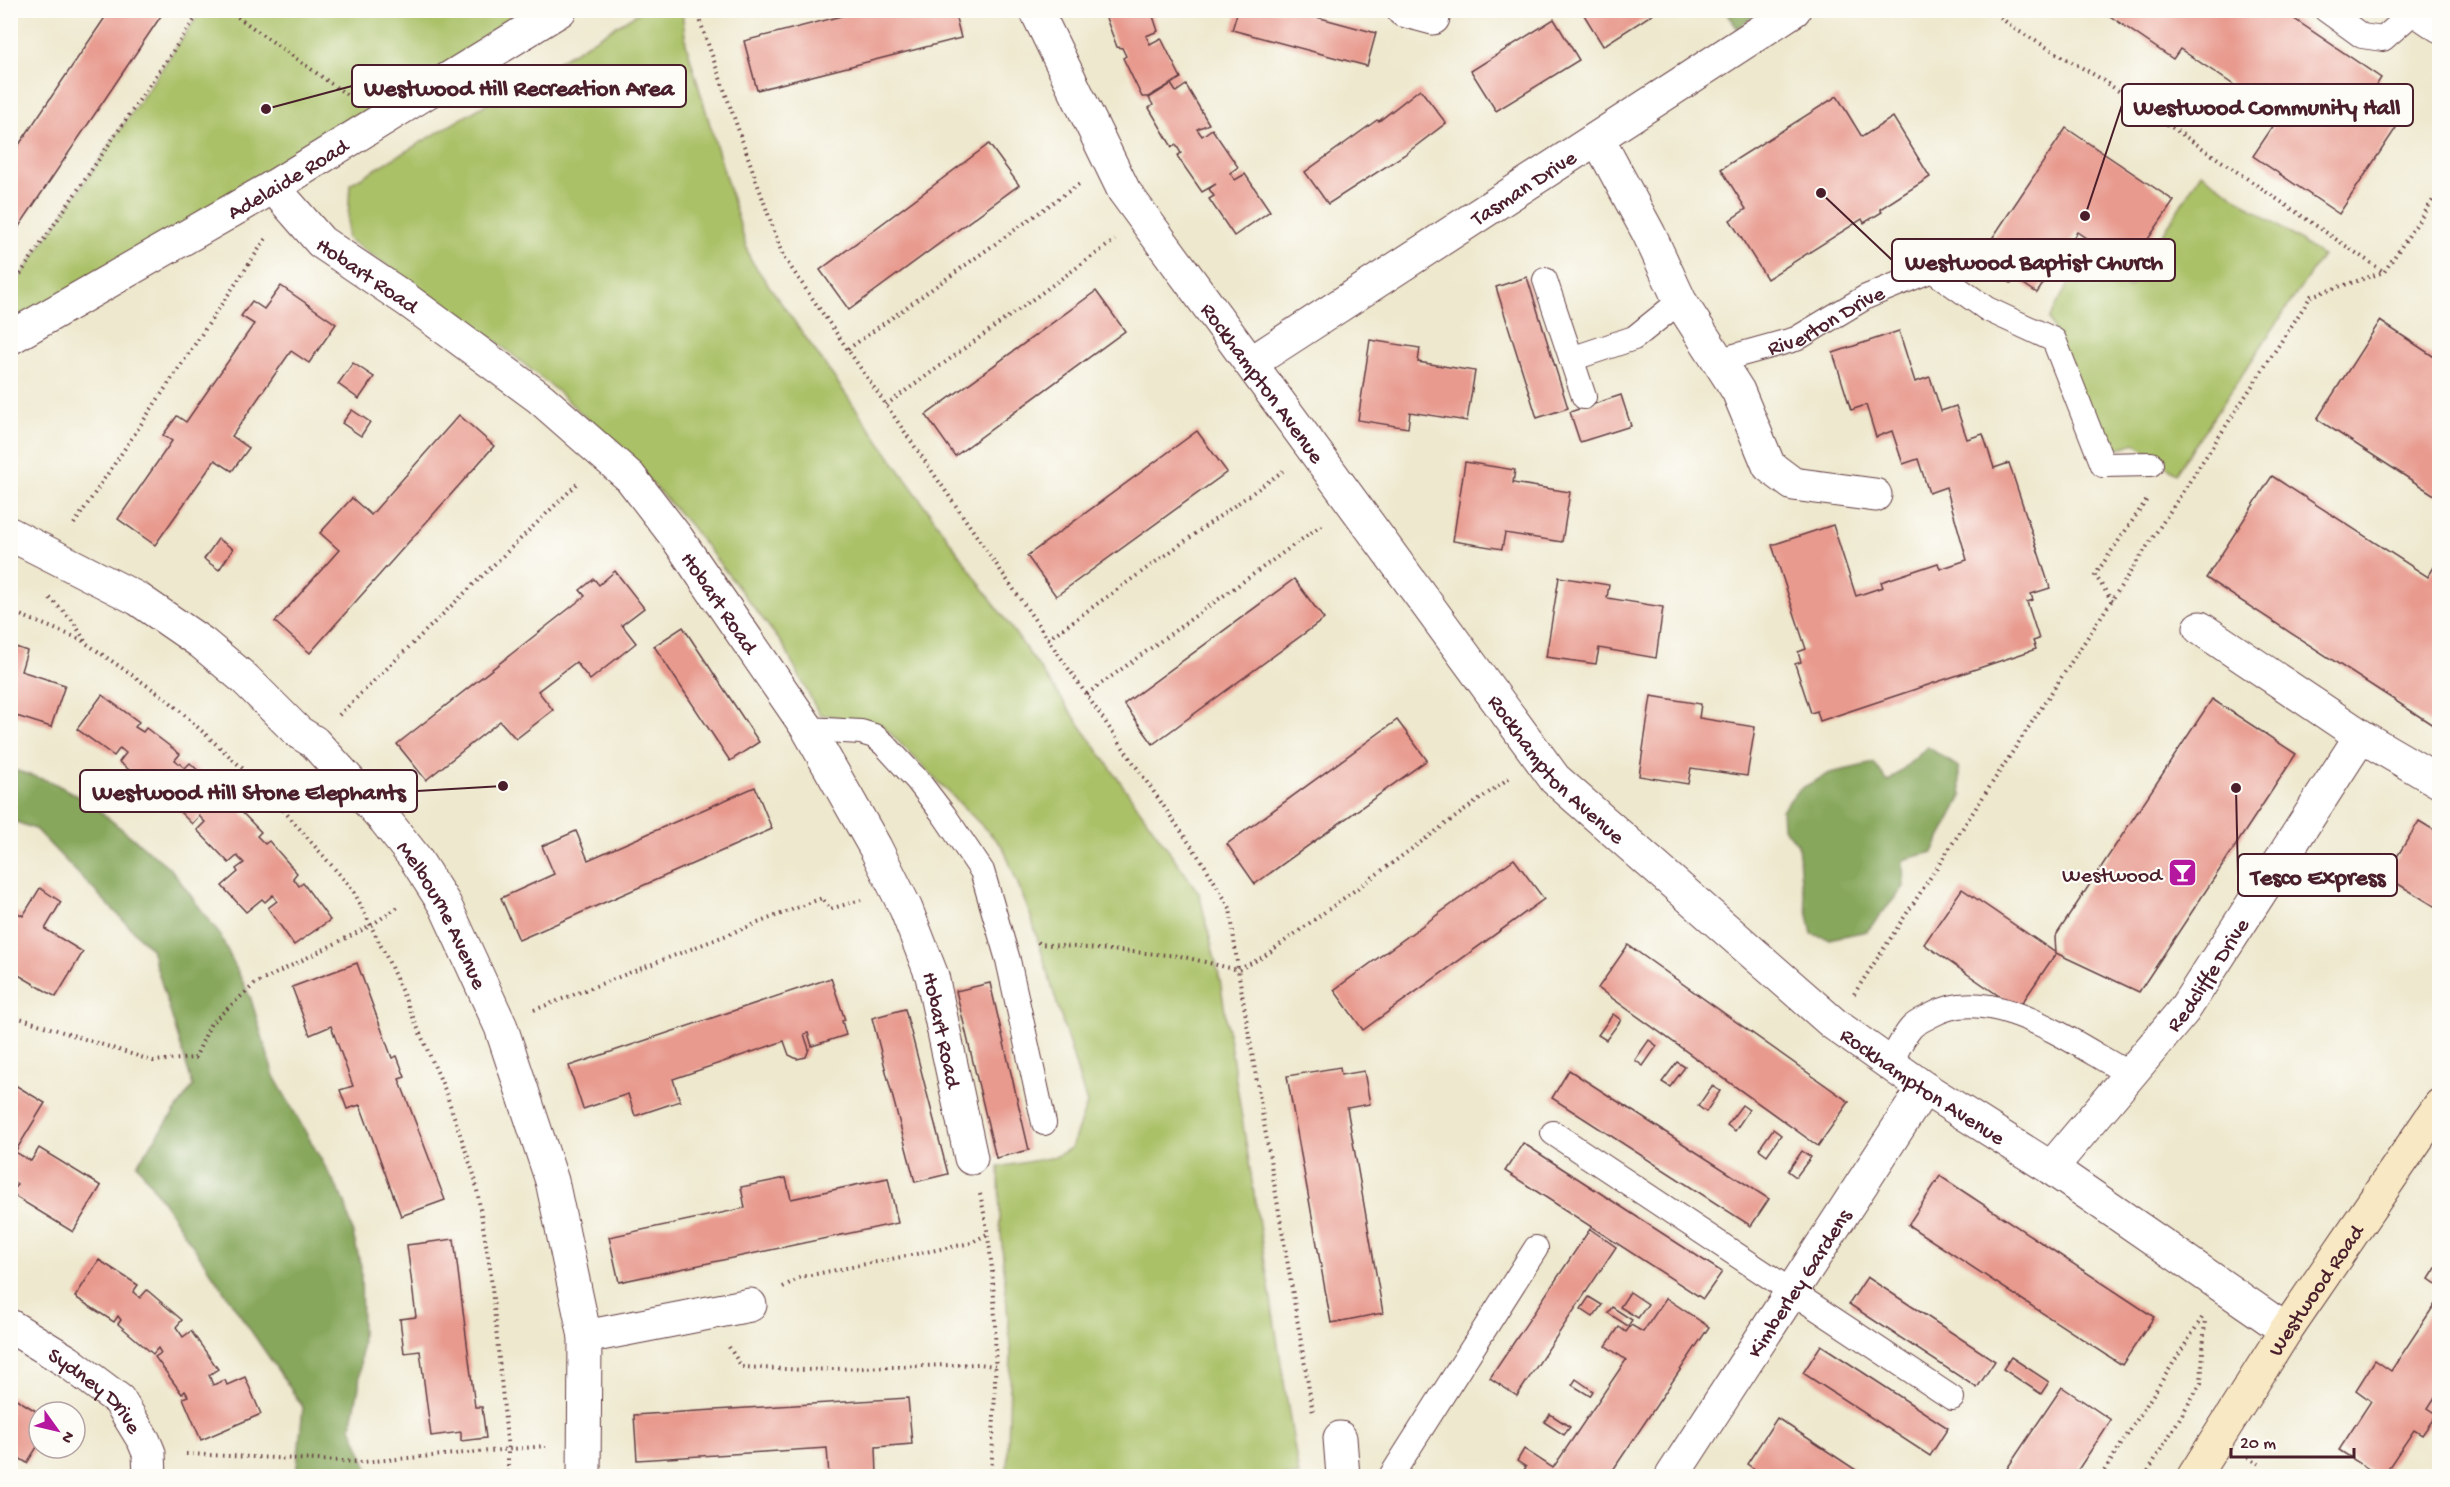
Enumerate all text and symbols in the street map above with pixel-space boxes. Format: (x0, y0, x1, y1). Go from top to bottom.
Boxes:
callout: Westwood Hill Recreation Area (352, 65, 686, 107)
text: Westwood Hill Recreation Area (363, 76, 676, 105)
callout: Westwood Community Hall (2122, 84, 2413, 126)
text: Westwood Community Hall (2133, 95, 2400, 124)
street label: Adelaide Road (224, 134, 356, 227)
street label: Tasman Drive (1466, 146, 1583, 235)
street label: Hobart Road (310, 233, 424, 322)
callout: Westwood Baptist Church (1892, 239, 2175, 281)
text: Westwood Baptist Church (1904, 250, 2163, 279)
street label: Riverton Drive (1765, 282, 1890, 363)
street label: Rockhampton Avenue (1193, 299, 1329, 470)
street label: Hobart Road (673, 548, 763, 662)
street label: Rockhampton Avenue (1481, 691, 1629, 852)
callout: Westwood Hill Stone Elephants (80, 770, 417, 812)
text: Westwood Hill Stone Elephants (91, 780, 407, 809)
street label: Melbourne Avenue (389, 837, 491, 995)
callout: Tesco Express (2238, 854, 2397, 896)
bar icon: Westwood (2167, 857, 2199, 889)
place label: Westwood (2062, 864, 2164, 890)
text: Tesco Express (2249, 865, 2387, 894)
street label: Redcliffe Drive (2162, 914, 2257, 1039)
street label: Hobart Road (915, 970, 965, 1093)
street label: Rockhampton Avenue (1834, 1024, 2009, 1153)
street label: Kimberley Gardens (1743, 1204, 1859, 1364)
street label: Westwood Road (2264, 1219, 2372, 1362)
street label: Sydney Drive (42, 1344, 146, 1440)
north arrow (27, 1400, 87, 1460)
scale bar (2231, 1421, 2354, 1459)
text: N (55, 1427, 77, 1447)
text: 20 m (2240, 1434, 2276, 1455)

